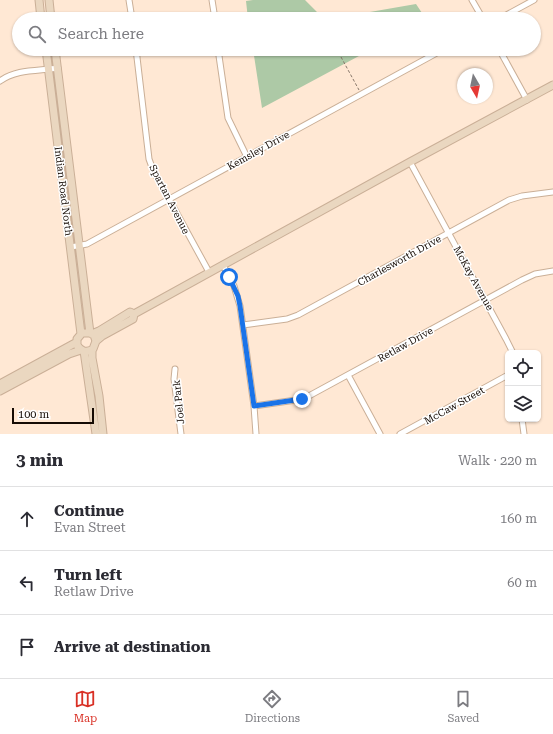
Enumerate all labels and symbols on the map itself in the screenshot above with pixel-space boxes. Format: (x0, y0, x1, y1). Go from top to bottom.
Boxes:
north arrow (457, 68, 493, 104)
street label: Kemsley Drive (225, 129, 292, 172)
street label: Indian Road North (53, 146, 74, 237)
street label: Spartan Avenue (147, 163, 192, 236)
street label: Charlesworth Drive (356, 233, 443, 288)
street label: McKay Avenue (451, 244, 496, 313)
route start (220, 268, 238, 286)
street label: Retlaw Drive (376, 325, 435, 364)
street label: Joel Park (171, 379, 186, 425)
street label: McCaw Street (422, 384, 486, 427)
route end (293, 390, 311, 408)
scale bar (12, 406, 94, 425)

